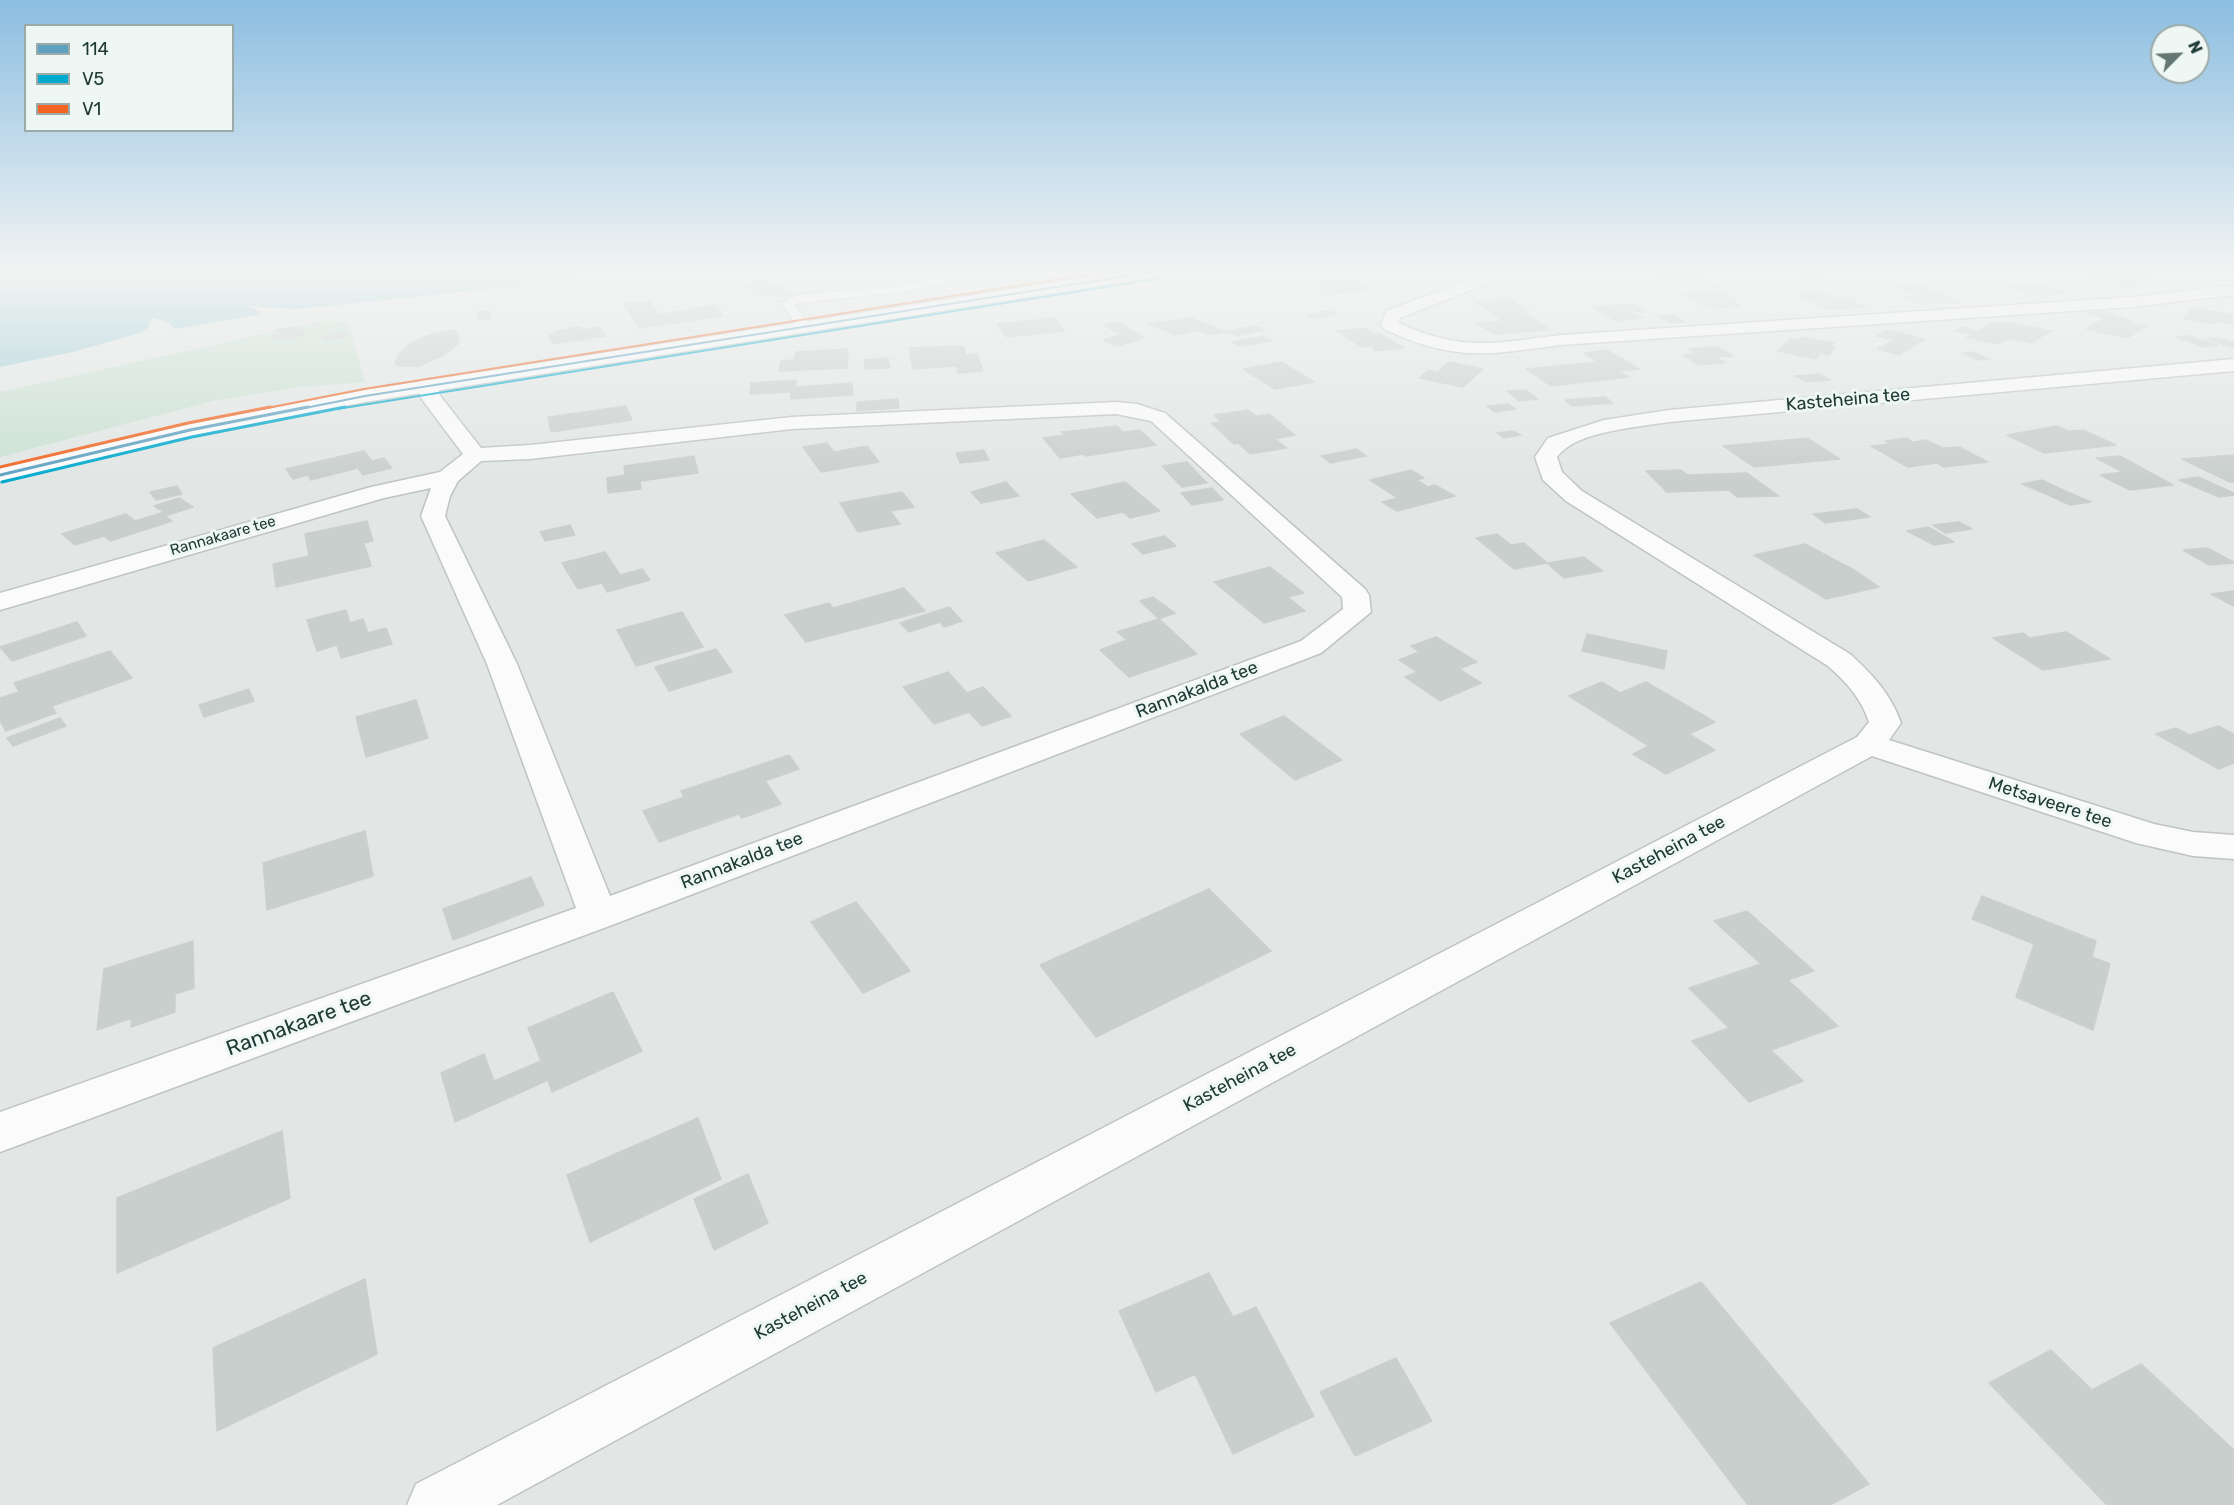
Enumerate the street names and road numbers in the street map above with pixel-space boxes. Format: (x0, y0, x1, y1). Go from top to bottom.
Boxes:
street label: Kasteheina tee (1785, 384, 1911, 416)
street label: Rannakaare tee (168, 512, 278, 560)
street label: Rannakalda tee (1133, 657, 1261, 723)
street label: Metsaveere tee (1986, 773, 2114, 833)
street label: Kasteheina tee (1609, 811, 1729, 889)
street label: Rannakalda tee (678, 828, 806, 894)
street label: Rannakaare tee (223, 986, 375, 1062)
street label: Kasteheina tee (1180, 1039, 1300, 1117)
street label: Kasteheina tee (751, 1267, 871, 1345)

